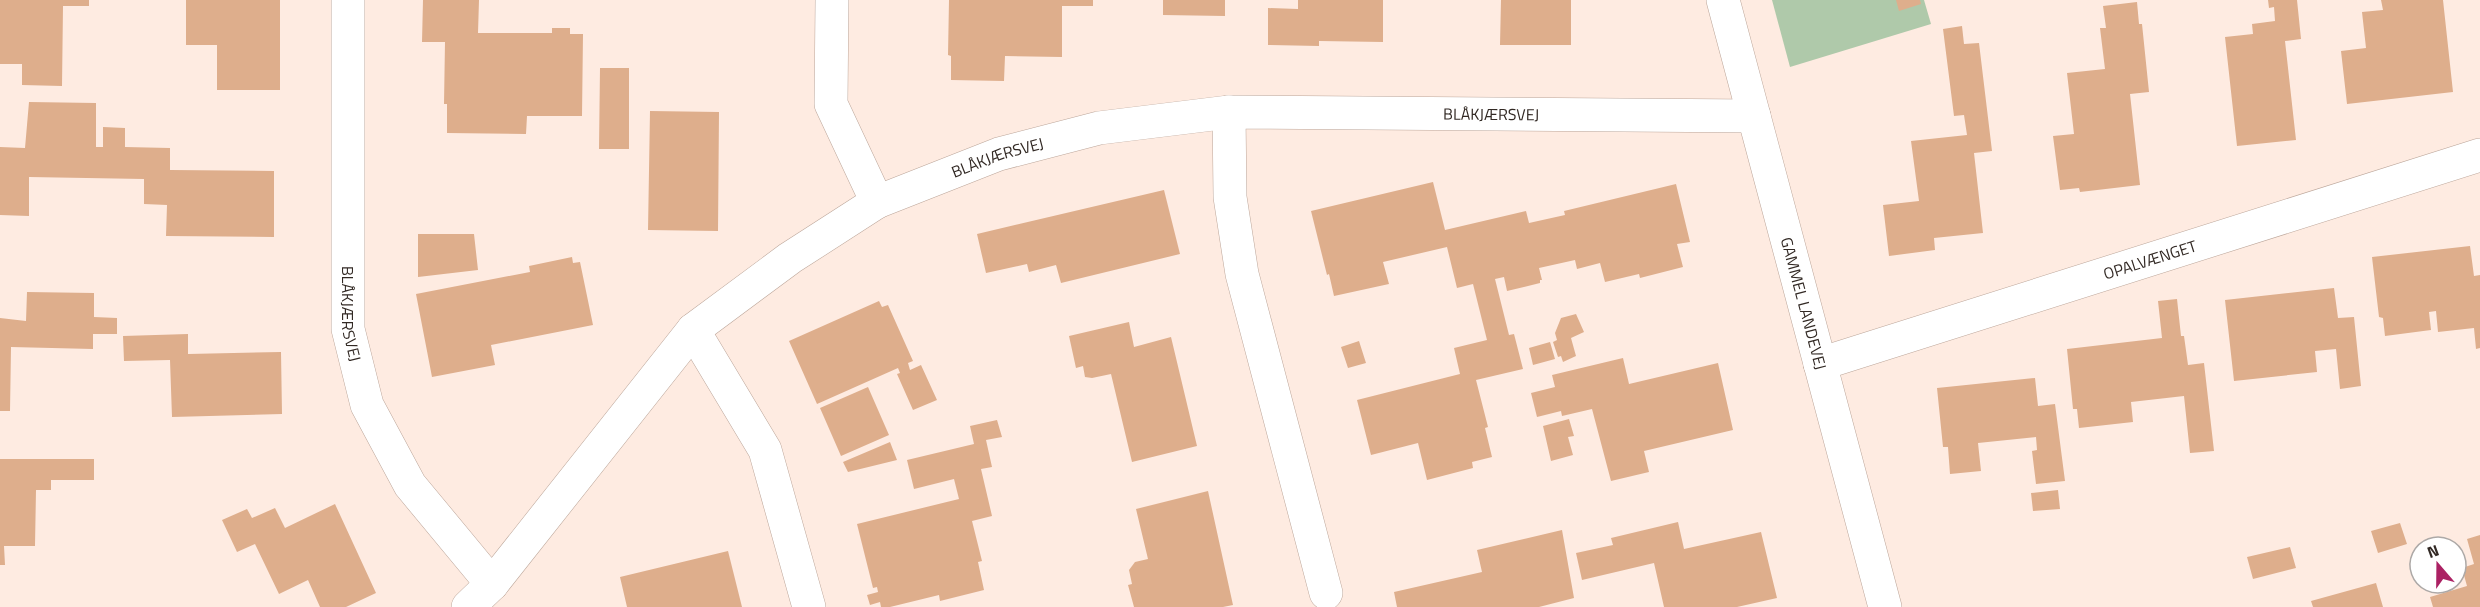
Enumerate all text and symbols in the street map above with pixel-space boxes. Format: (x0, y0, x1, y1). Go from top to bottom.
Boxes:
street label: BLÅKJÆRSVEJ (1443, 102, 1539, 126)
street label: BLÅKJÆRSVEJ (948, 131, 1046, 184)
street label: OPALVÆNGET (2100, 233, 2200, 286)
street label: GAMMEL LANDEVEJ (1775, 234, 1833, 372)
street label: BLÅKJÆRSVEJ (336, 266, 368, 364)
north arrow (2408, 535, 2468, 595)
text: N (2424, 538, 2442, 564)

